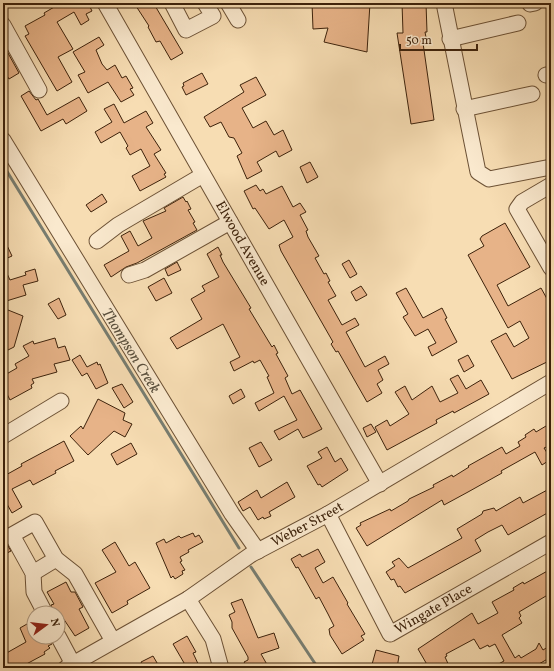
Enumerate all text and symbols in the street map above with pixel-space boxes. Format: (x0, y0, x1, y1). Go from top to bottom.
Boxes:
scale bar (400, 26, 477, 52)
text: 50 m (406, 33, 432, 49)
street label: Elwood Avenue (211, 198, 274, 290)
water label: Thompson Creek (96, 304, 165, 398)
street label: Weber Street (268, 497, 347, 552)
street label: Wingate Place (391, 579, 476, 639)
north arrow (26, 605, 66, 645)
text: N (46, 617, 62, 629)

